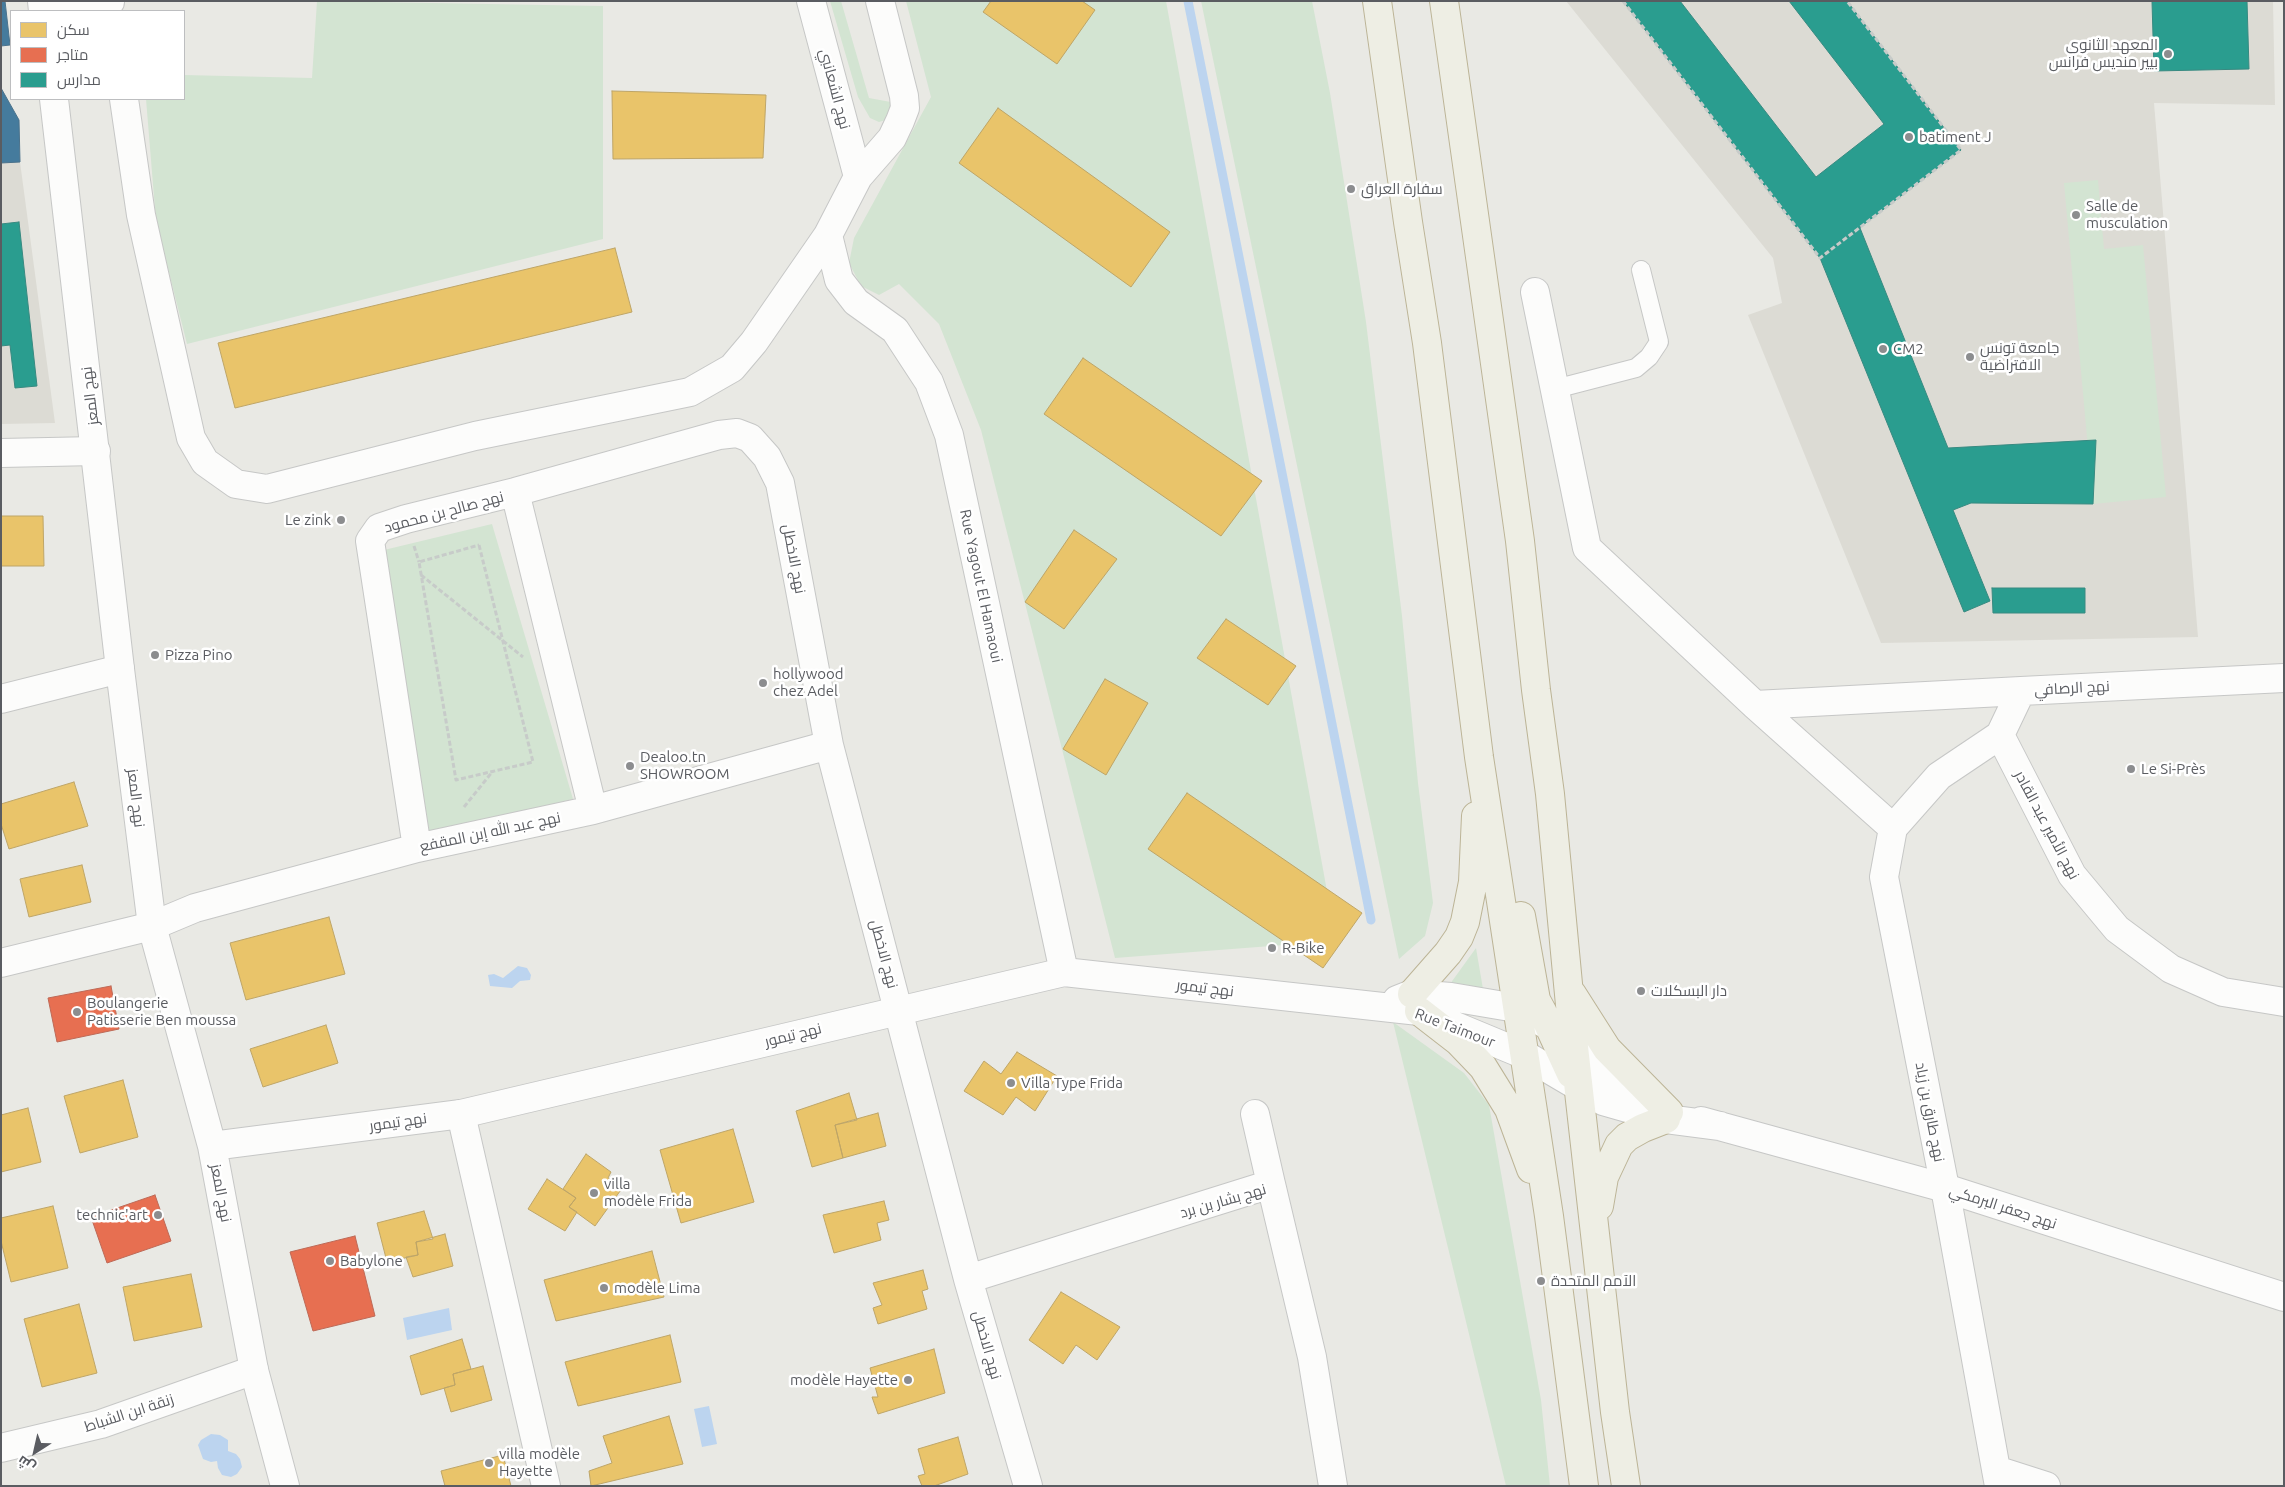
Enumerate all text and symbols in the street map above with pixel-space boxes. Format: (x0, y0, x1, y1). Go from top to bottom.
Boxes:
legend (10, 10, 185, 100)
text: سكن (57, 21, 90, 38)
place label: المعهد الثانوي بيير منديس فرانس (2049, 36, 2158, 71)
text: متاجر (57, 46, 88, 63)
street label: نهج الشعانبي (816, 47, 854, 131)
marker: المعهد الثانوي بيير منديس فرانس (2162, 48, 2174, 60)
text: مدارس (57, 71, 101, 88)
place label: batiment J (1919, 128, 1992, 146)
marker: batiment J (1903, 131, 1915, 143)
place label: سفارة العراق (1361, 180, 1443, 198)
marker: سفارة العراق (1345, 183, 1357, 195)
place label: Salle de musculation (2086, 197, 2168, 232)
marker: Salle de musculation (2070, 209, 2082, 221)
place label: جامعة تونس الافتراضية (1980, 339, 2059, 374)
place label: CM2 (1893, 340, 1924, 358)
marker: CM2 (1877, 343, 1889, 355)
marker: جامعة تونس الافتراضية (1964, 351, 1976, 363)
street label: نهج المعز (77, 366, 103, 426)
street label: نهج صالح بن محمود (382, 487, 506, 537)
street label: Rue Yagout El Hamaoui (956, 508, 1006, 664)
place label: Le zink (285, 511, 331, 529)
marker: Le zink (335, 514, 347, 526)
street label: نهج الاخطل (778, 523, 810, 595)
place label: Pizza Pino (165, 646, 232, 664)
marker: Pizza Pino (149, 649, 161, 661)
place label: hollywood chez Adel (773, 665, 844, 700)
marker: hollywood chez Adel (757, 677, 769, 689)
street label: نهج الرصافي (2034, 677, 2110, 699)
place label: Dealoo.tn SHOWROOM (640, 748, 729, 783)
marker: Dealoo.tn SHOWROOM (624, 760, 636, 772)
place label: Le Si-Près (2141, 760, 2206, 778)
marker: Le Si-Près (2125, 763, 2137, 775)
street label: نهج المعز (123, 768, 149, 828)
street label: نهج الأمير عبد القادر (2011, 768, 2083, 882)
street label: نهج عبد الله إبن المقفع (418, 808, 562, 856)
street label: نهج الاخطل (866, 918, 902, 990)
place label: R-Bike (1282, 939, 1324, 957)
marker: R-Bike (1266, 942, 1278, 954)
street label: نهج تيمور (1175, 976, 1235, 1000)
place label: دار البسكلات (1651, 982, 1727, 1000)
marker: دار البسكلات (1635, 985, 1647, 997)
place label: Boulangerie Patisserie Ben moussa (87, 994, 236, 1029)
street label: Rue Taimour (1412, 1004, 1498, 1052)
marker: Boulangerie Patisserie Ben moussa (71, 1006, 83, 1018)
street label: نهج تيمور (763, 1019, 823, 1051)
street label: نهج طارق بن زياد (1911, 1061, 1949, 1163)
place label: Villa Type Frida (1021, 1074, 1123, 1092)
marker: Villa Type Frida (1005, 1077, 1017, 1089)
street label: نهج تيمور (368, 1109, 428, 1135)
street label: نهج المعز (207, 1162, 235, 1224)
place label: villa modèle Frida (604, 1175, 692, 1210)
street label: نهج بشار بن برد (1178, 1180, 1268, 1222)
street label: نهج جعفر البرمكي (1947, 1181, 2059, 1233)
marker: villa modèle Frida (588, 1187, 600, 1199)
place label: technic'art (76, 1206, 148, 1224)
marker: technic'art (152, 1209, 164, 1221)
place label: Babylone (340, 1252, 403, 1270)
marker: Babylone (324, 1255, 336, 1267)
place label: الآمم المتحدة (1551, 1272, 1636, 1290)
marker: الآمم المتحدة (1535, 1275, 1547, 1287)
place label: modèle Lima (614, 1279, 700, 1297)
marker: modèle Lima (598, 1282, 610, 1294)
street label: نهج الاخطل (969, 1309, 1005, 1381)
place label: modèle Hayette (790, 1371, 898, 1389)
marker: modèle Hayette (902, 1374, 914, 1386)
street label: زنقة ابن الشباط (82, 1390, 176, 1436)
north arrow (10, 1427, 60, 1477)
place label: villa modèle Hayette (499, 1445, 580, 1480)
text: ش (14, 1453, 38, 1476)
marker: villa modèle Hayette (483, 1457, 495, 1469)

